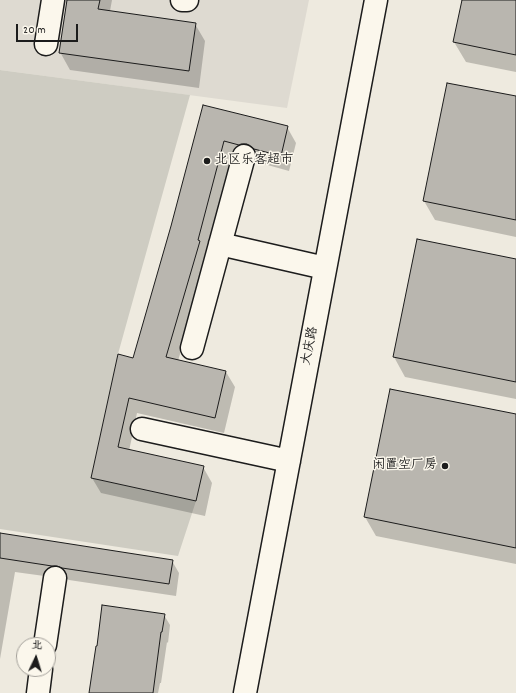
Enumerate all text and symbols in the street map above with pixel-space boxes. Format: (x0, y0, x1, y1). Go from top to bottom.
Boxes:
scale bar (18, 16, 80, 42)
text: 20 m (23, 22, 46, 39)
place label: 北区乐客超市 (215, 153, 293, 169)
marker: 北区乐客超市 (202, 156, 212, 166)
street label: 大庆路 (300, 325, 322, 367)
place label: 闲置空厂房 (372, 458, 437, 474)
marker: 闲置空厂房 (440, 461, 450, 471)
north arrow (16, 637, 56, 677)
text: 北 (31, 638, 43, 654)

